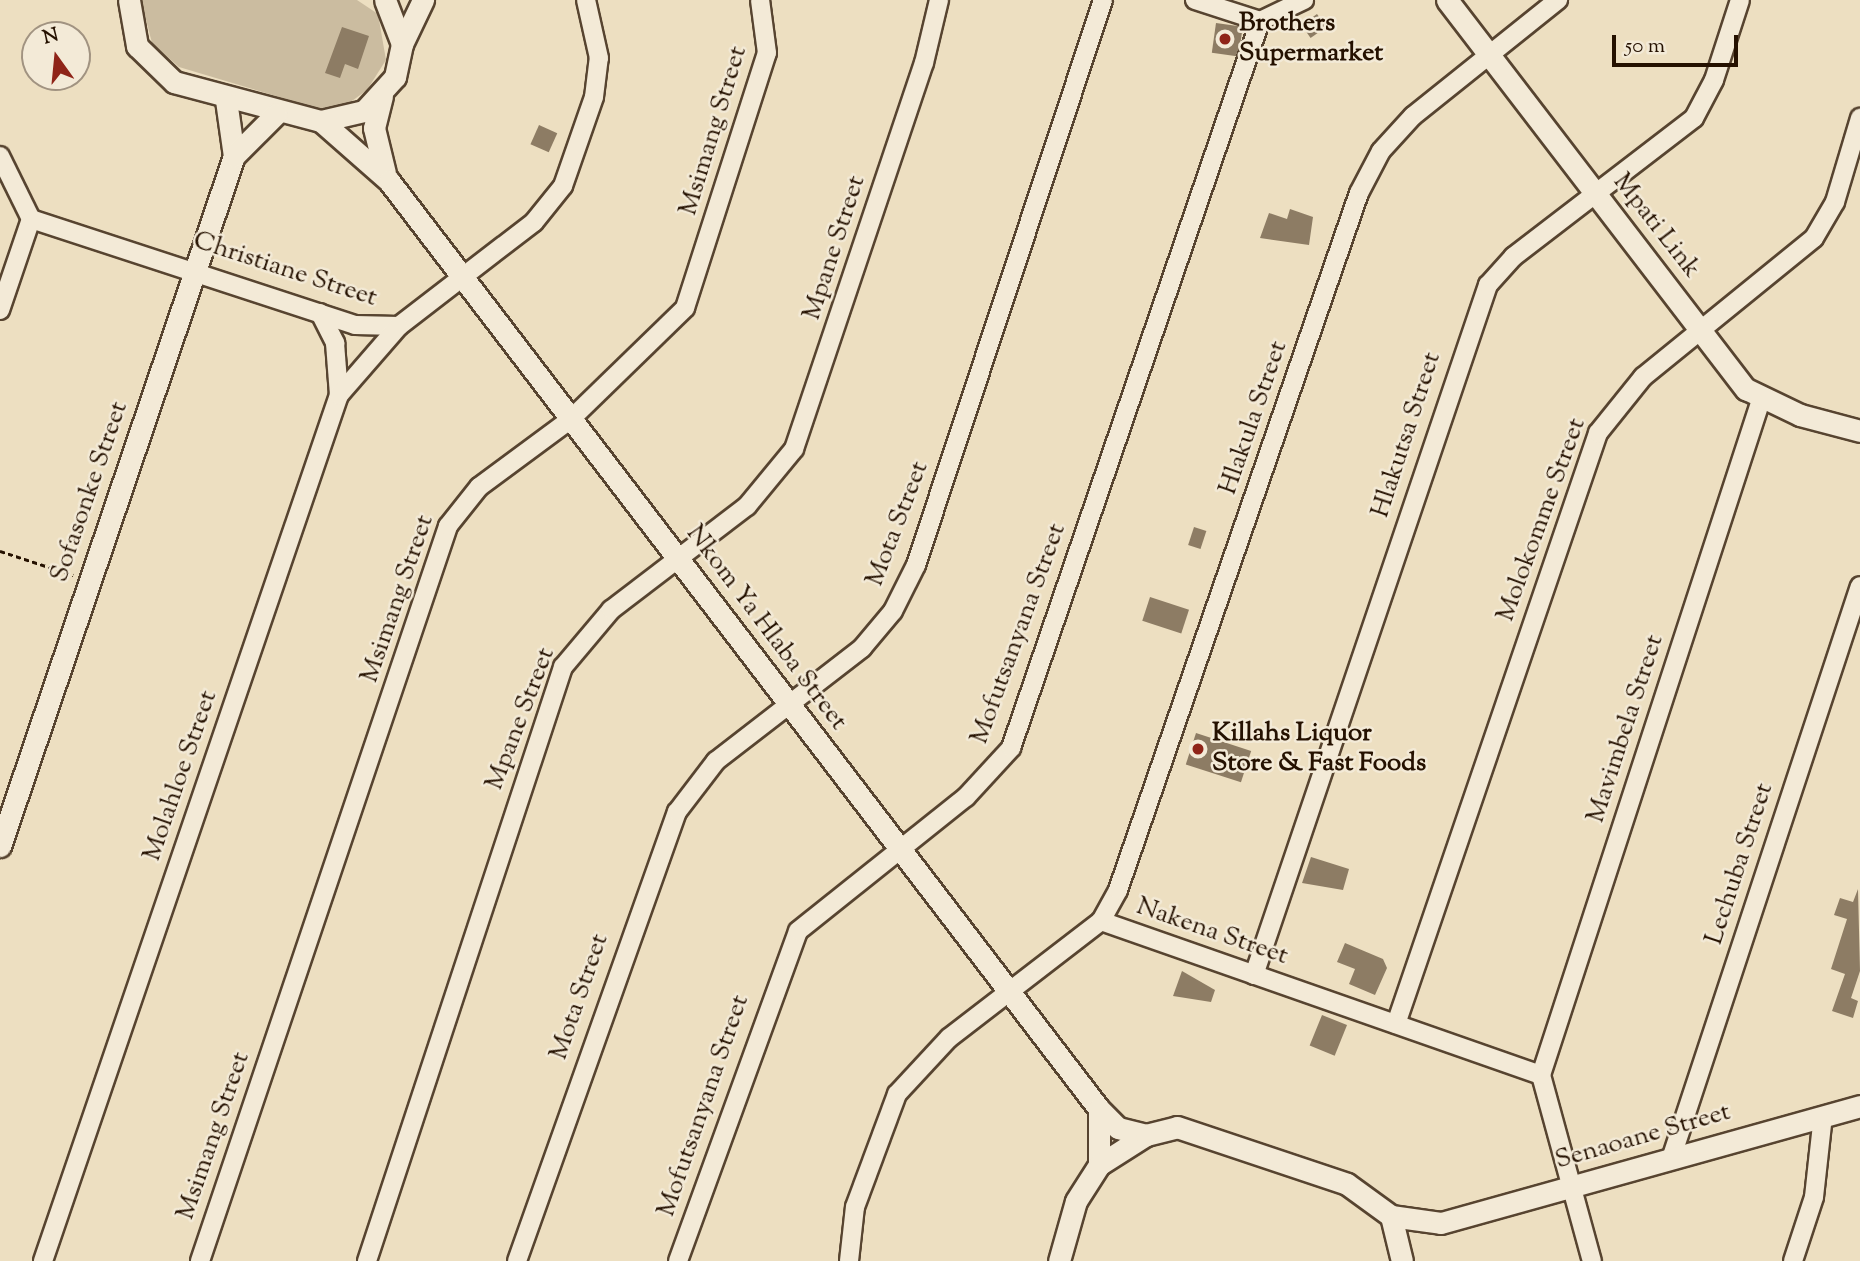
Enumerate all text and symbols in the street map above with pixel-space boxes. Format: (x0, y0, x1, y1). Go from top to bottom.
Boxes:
place label: Brothers Supermarket (1239, 8, 1383, 70)
north arrow (21, 21, 91, 91)
scale bar (1615, 21, 1741, 65)
text: N (40, 22, 62, 52)
marker: Brothers Supermarket (1217, 31, 1233, 47)
text: 50 m (1625, 32, 1665, 62)
street label: Msimang Street (673, 43, 755, 219)
street label: Mpati Link (1605, 167, 1707, 285)
street label: Mpane Street (797, 172, 873, 324)
street label: Christiane Street (189, 226, 381, 314)
street label: Hlakula Street (1213, 337, 1295, 499)
street label: Hlakutsa Street (1366, 348, 1448, 522)
street label: Sofasonke Street (44, 398, 136, 586)
street label: Molokomme Street (1491, 414, 1593, 626)
street label: Mota Street (860, 457, 936, 591)
street label: Msimang Street (355, 511, 441, 687)
street label: Nkom Ya Hlaba Street (679, 519, 853, 737)
street label: Mofutsanyana Street (965, 520, 1073, 748)
street label: Mavimbela Street (1581, 631, 1671, 827)
street label: Mpane Street (480, 643, 562, 795)
street label: Molahloe Street (137, 687, 225, 865)
place label: Killahs Liquor Store & Fast Foods (1212, 718, 1426, 780)
marker: Killahs Liquor Store & Fast Foods (1190, 741, 1206, 757)
street label: Lechuba Street (1699, 779, 1781, 949)
street label: Nakena Street (1132, 891, 1292, 973)
street label: Mota Street (544, 930, 616, 1064)
street label: Mofutsanyana Street (651, 991, 757, 1221)
street label: Msimang Street (171, 1048, 257, 1224)
street label: Senaoane Street (1552, 1097, 1734, 1177)

